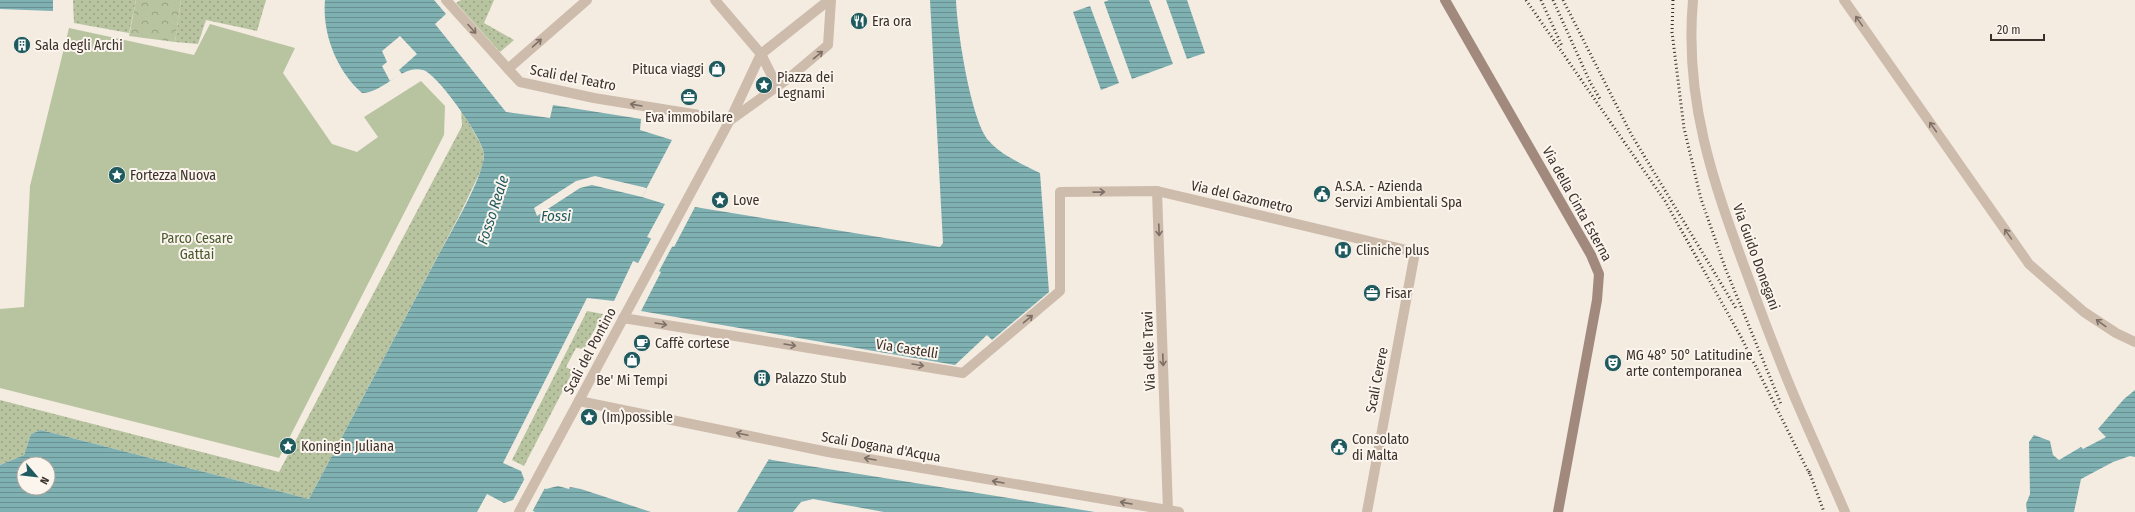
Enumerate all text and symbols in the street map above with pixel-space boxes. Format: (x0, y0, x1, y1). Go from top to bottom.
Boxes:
restaurant icon: Era ora (849, 11, 869, 31)
place label: Era ora (872, 13, 912, 30)
one-way arrow (1855, 15, 1863, 26)
scale bar (1991, 16, 2044, 42)
text: 20 m (1997, 23, 2021, 37)
one-way arrow (467, 24, 476, 34)
building icon: Sala degli Archi (12, 35, 32, 55)
place label: Sala degli Archi (35, 37, 123, 54)
one-way arrow (532, 39, 542, 48)
one-way arrow (812, 51, 823, 59)
shop icon: Pituca viaggi (707, 59, 727, 79)
street label: Scali del Teatro (529, 61, 617, 95)
place label: Pituca viaggi (632, 61, 704, 78)
place label: Piazza dei Legnami (777, 69, 834, 102)
place icon: Piazza dei Legnami (754, 75, 774, 95)
office icon: Eva immobilare (679, 87, 699, 107)
one-way arrow (630, 101, 643, 109)
place label: Eva immobilare (645, 109, 733, 126)
one-way arrow (1929, 122, 1937, 133)
street label: Via della Cinta Esterna (1538, 144, 1616, 264)
place icon: Fortezza Nuova (107, 165, 127, 185)
place label: Fortezza Nuova (130, 167, 216, 184)
water label: Fosso Reale (473, 173, 513, 247)
street label: Via del Gazometro (1189, 177, 1295, 217)
place label: A.S.A. - Azienda Servizi Ambientali Spa (1335, 178, 1462, 211)
public building icon: A.S.A. - Azienda Servizi Ambientali Spa (1312, 184, 1332, 204)
one-way arrow (1092, 188, 1105, 196)
place icon: Love (710, 190, 730, 210)
place label: Love (733, 192, 759, 209)
street label: Via Guido Donegani (1729, 202, 1783, 312)
water label: Fossi (541, 207, 571, 225)
one-way arrow (1155, 223, 1163, 236)
one-way arrow (2004, 229, 2012, 240)
park label: Parco Cesare Gattai (161, 230, 233, 263)
hospital icon: Cliniche plus (1333, 240, 1353, 260)
place label: Cliniche plus (1356, 242, 1429, 259)
office icon: Fisar (1362, 283, 1382, 303)
place label: Fisar (1385, 285, 1412, 302)
street label: Scali del Pontino (560, 305, 620, 397)
street label: Via delle Travi (1139, 311, 1159, 391)
one-way arrow (1022, 314, 1033, 323)
one-way arrow (2095, 319, 2106, 327)
one-way arrow (654, 320, 667, 328)
cafe icon: Caffè cortese (632, 333, 652, 353)
place label: Caffè cortese (655, 335, 730, 352)
street label: Via Castelli (875, 336, 939, 362)
one-way arrow (783, 341, 796, 349)
street label: Scali Cerere (1362, 346, 1392, 414)
place label: MG 48° 50° Latitudine arte contemporanea (1626, 347, 1753, 380)
shop icon: Be' Mi Tempi (622, 350, 642, 370)
one-way arrow (1160, 353, 1167, 366)
theatre icon: MG 48° 50° Latitudine arte contemporanea (1603, 353, 1623, 373)
one-way arrow (911, 361, 924, 369)
building icon: Palazzo Stub (752, 368, 772, 388)
place label: Palazzo Stub (775, 370, 847, 387)
place label: Be' Mi Tempi (596, 372, 668, 389)
place icon: (Im)possible (579, 407, 599, 427)
place label: (Im)possible (602, 409, 673, 426)
street label: Scali Dogana d'Acqua (820, 428, 942, 466)
one-way arrow (736, 430, 749, 438)
place label: Consolato di Malta (1352, 431, 1409, 464)
place icon: Koningin Juliana (278, 436, 298, 456)
public building icon: Consolato di Malta (1329, 437, 1349, 457)
place label: Koningin Juliana (301, 438, 394, 455)
one-way arrow (864, 455, 877, 463)
north arrow (16, 456, 56, 496)
text: N (37, 474, 52, 486)
one-way arrow (992, 477, 1005, 485)
one-way arrow (1120, 499, 1133, 507)

